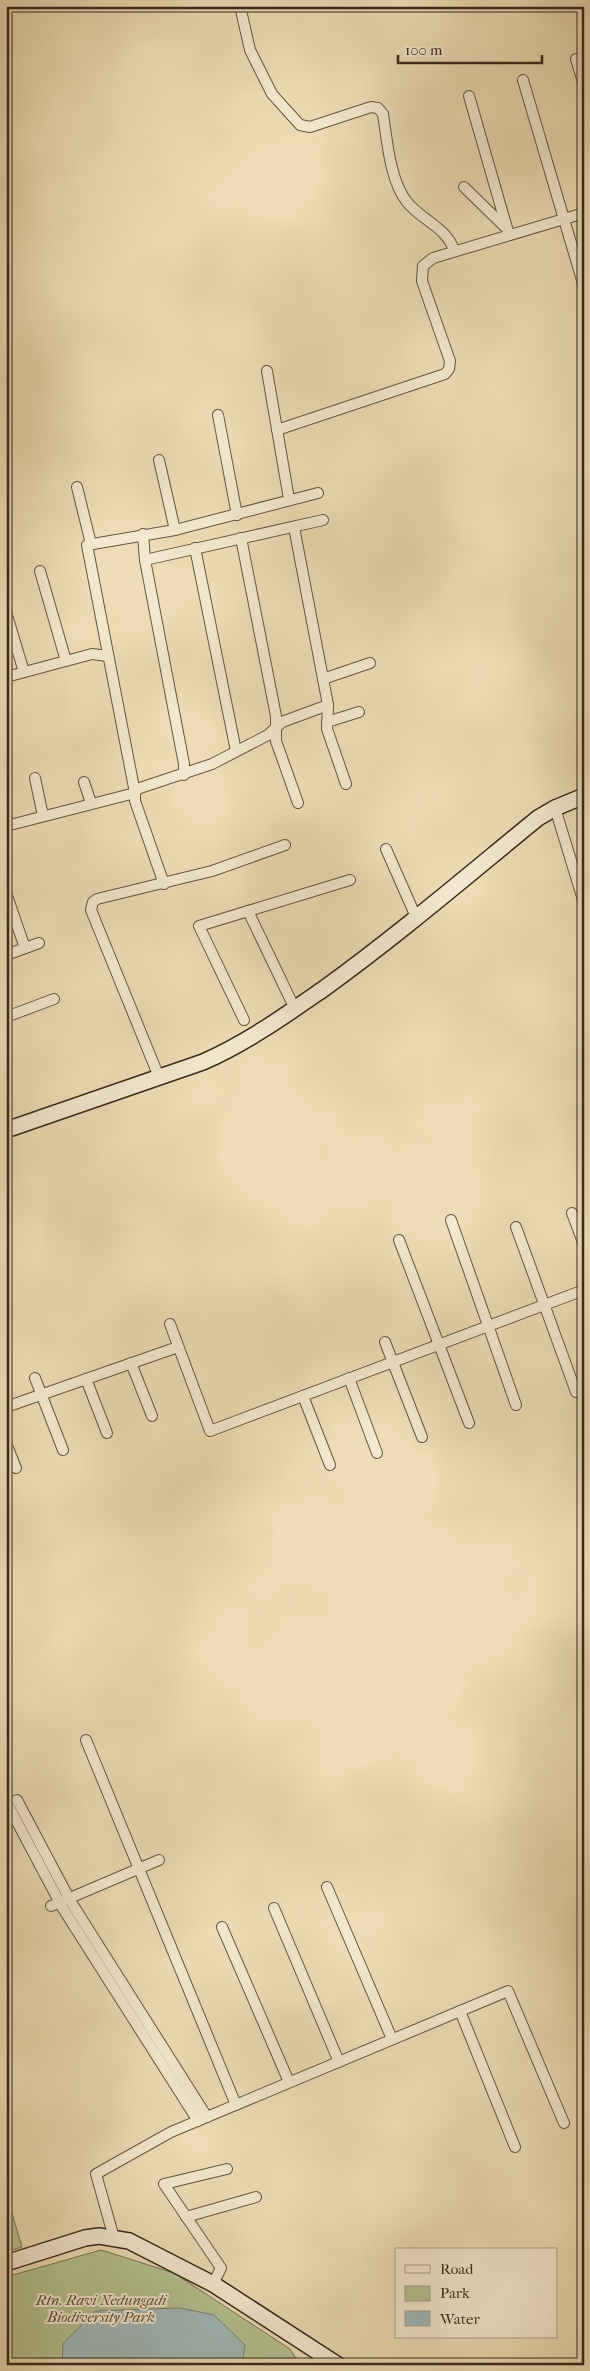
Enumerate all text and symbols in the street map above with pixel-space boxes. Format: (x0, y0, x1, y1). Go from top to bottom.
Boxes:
scale bar (398, 32, 541, 64)
text: 100 m (405, 41, 443, 59)
legend (395, 2248, 558, 2338)
text: Road (440, 2260, 474, 2278)
text: Park (440, 2284, 470, 2302)
park label: Rtn. Ravi Nedungadi Biodiversity Park (35, 2291, 168, 2326)
text: Water (439, 2310, 480, 2328)

